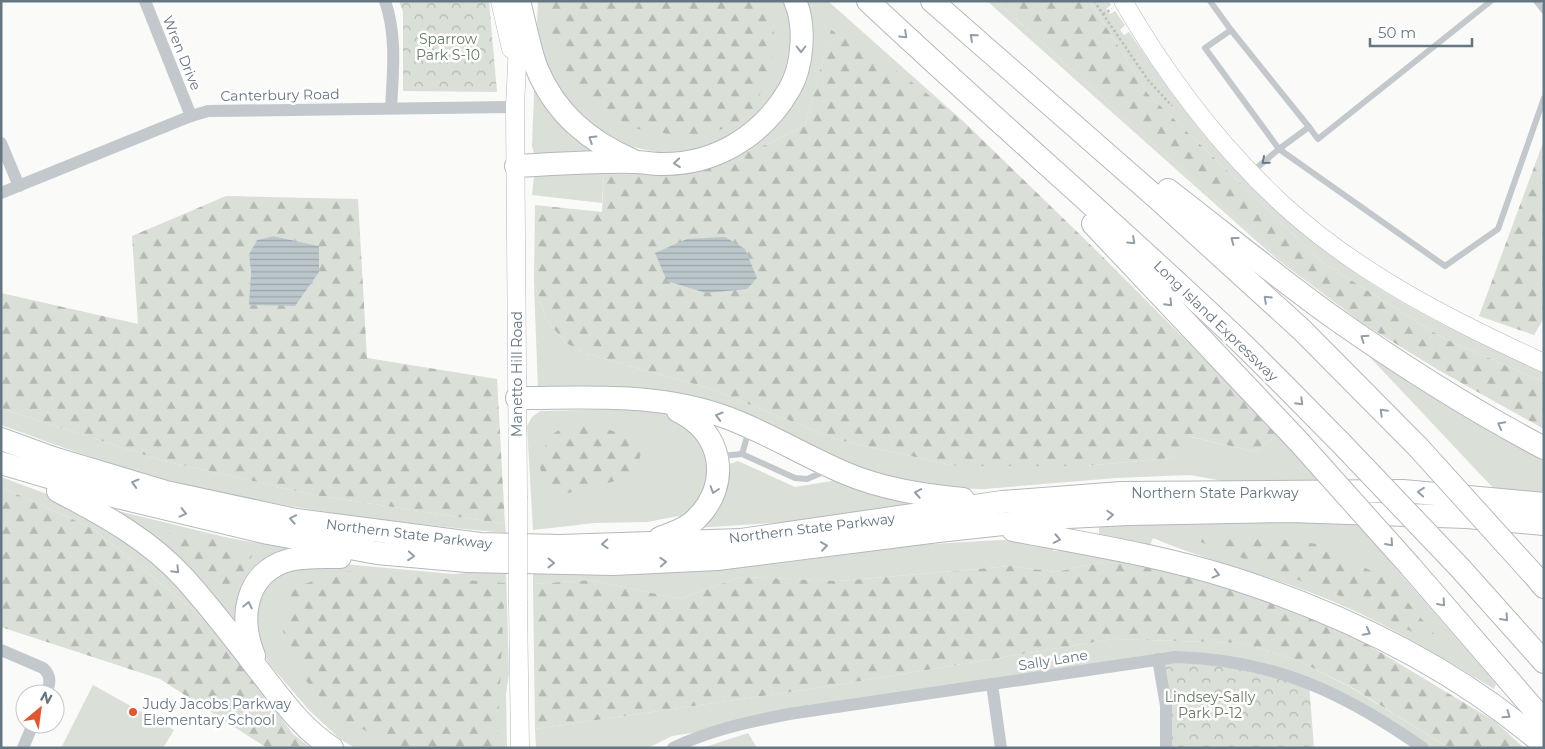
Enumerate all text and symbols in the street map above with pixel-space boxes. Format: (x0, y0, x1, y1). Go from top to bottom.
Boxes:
street label: Wren Drive (159, 13, 205, 93)
scale bar (1370, 15, 1472, 47)
text: 50 m (1378, 23, 1416, 42)
one-way arrow (898, 29, 907, 38)
park label: Sparrow Park S-10 (416, 30, 480, 64)
one-way arrow (969, 34, 978, 43)
one-way arrow (795, 45, 806, 53)
street label: Canterbury Road (220, 85, 340, 105)
one-way arrow (589, 136, 598, 145)
one-way arrow (1261, 155, 1270, 164)
one-way arrow (673, 157, 681, 168)
one-way arrow (1126, 235, 1135, 244)
one-way arrow (1231, 238, 1240, 246)
street label: Long Island Expressway (1150, 257, 1282, 386)
one-way arrow (1264, 295, 1273, 304)
one-way arrow (1163, 298, 1172, 307)
street label: Manetto Hill Road (508, 311, 526, 437)
one-way arrow (1360, 335, 1369, 344)
one-way arrow (1294, 396, 1303, 405)
one-way arrow (1380, 409, 1389, 418)
one-way arrow (715, 411, 724, 421)
one-way arrow (1497, 421, 1506, 431)
one-way arrow (131, 478, 140, 488)
street label: Northern State Parkway (1131, 484, 1299, 502)
one-way arrow (710, 485, 720, 494)
one-way arrow (1416, 487, 1424, 498)
one-way arrow (914, 488, 923, 498)
one-way arrow (179, 507, 188, 518)
street label: Northern State Parkway (728, 509, 897, 547)
one-way arrow (1107, 509, 1115, 520)
one-way arrow (289, 515, 298, 525)
street label: Northern State Parkway (325, 515, 494, 553)
one-way arrow (1053, 533, 1062, 543)
one-way arrow (1384, 537, 1393, 546)
one-way arrow (601, 539, 609, 550)
one-way arrow (821, 541, 829, 552)
one-way arrow (408, 551, 416, 562)
one-way arrow (659, 556, 667, 567)
one-way arrow (548, 558, 555, 568)
one-way arrow (170, 564, 179, 573)
one-way arrow (1211, 568, 1220, 579)
one-way arrow (1436, 597, 1445, 606)
one-way arrow (242, 601, 253, 610)
one-way arrow (1499, 613, 1508, 622)
one-way arrow (1362, 626, 1371, 636)
street label: Sally Lane (1017, 646, 1089, 674)
north arrow (15, 684, 65, 734)
text: N (37, 687, 56, 708)
park label: Lindsey-Sally Park P-12 (1165, 688, 1256, 722)
place label: Judy Jacobs Parkway Elementary School (142, 695, 292, 729)
marker: Judy Jacobs Parkway Elementary School (127, 706, 139, 718)
one-way arrow (1501, 709, 1511, 718)

